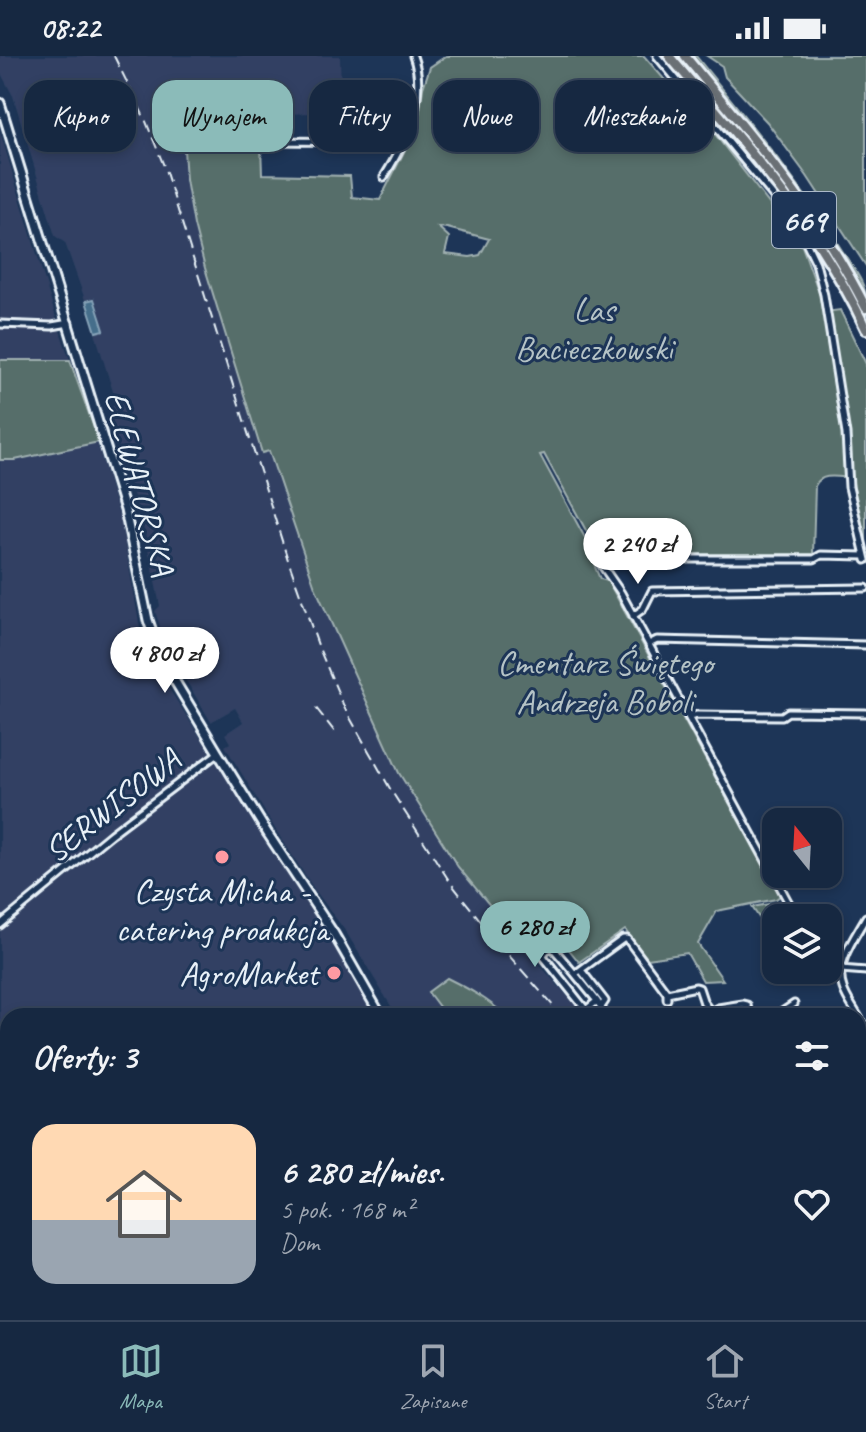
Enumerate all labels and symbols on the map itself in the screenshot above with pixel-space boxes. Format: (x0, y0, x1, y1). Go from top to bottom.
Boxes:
road number: 669 (772, 192, 836, 248)
park label: Las Bacieczkowski (515, 288, 676, 370)
street label: ELEWATORSKA (95, 386, 185, 581)
pin: 2 240 zł (555, 518, 721, 586)
pin: 4 800 zł (82, 627, 248, 695)
park label: Cmentarz Świętego Andrzeja Boboli (497, 641, 717, 723)
street label: SERWISOWA (35, 737, 190, 872)
north arrow (762, 808, 842, 888)
marker: Czysta Micha - catering produkcja (213, 848, 231, 866)
place label: Czysta Micha - catering produkcja (116, 869, 331, 951)
pin: 6 280 zł (452, 901, 618, 969)
place label: AgroMarket (180, 952, 322, 995)
marker: AgroMarket (325, 964, 343, 982)

